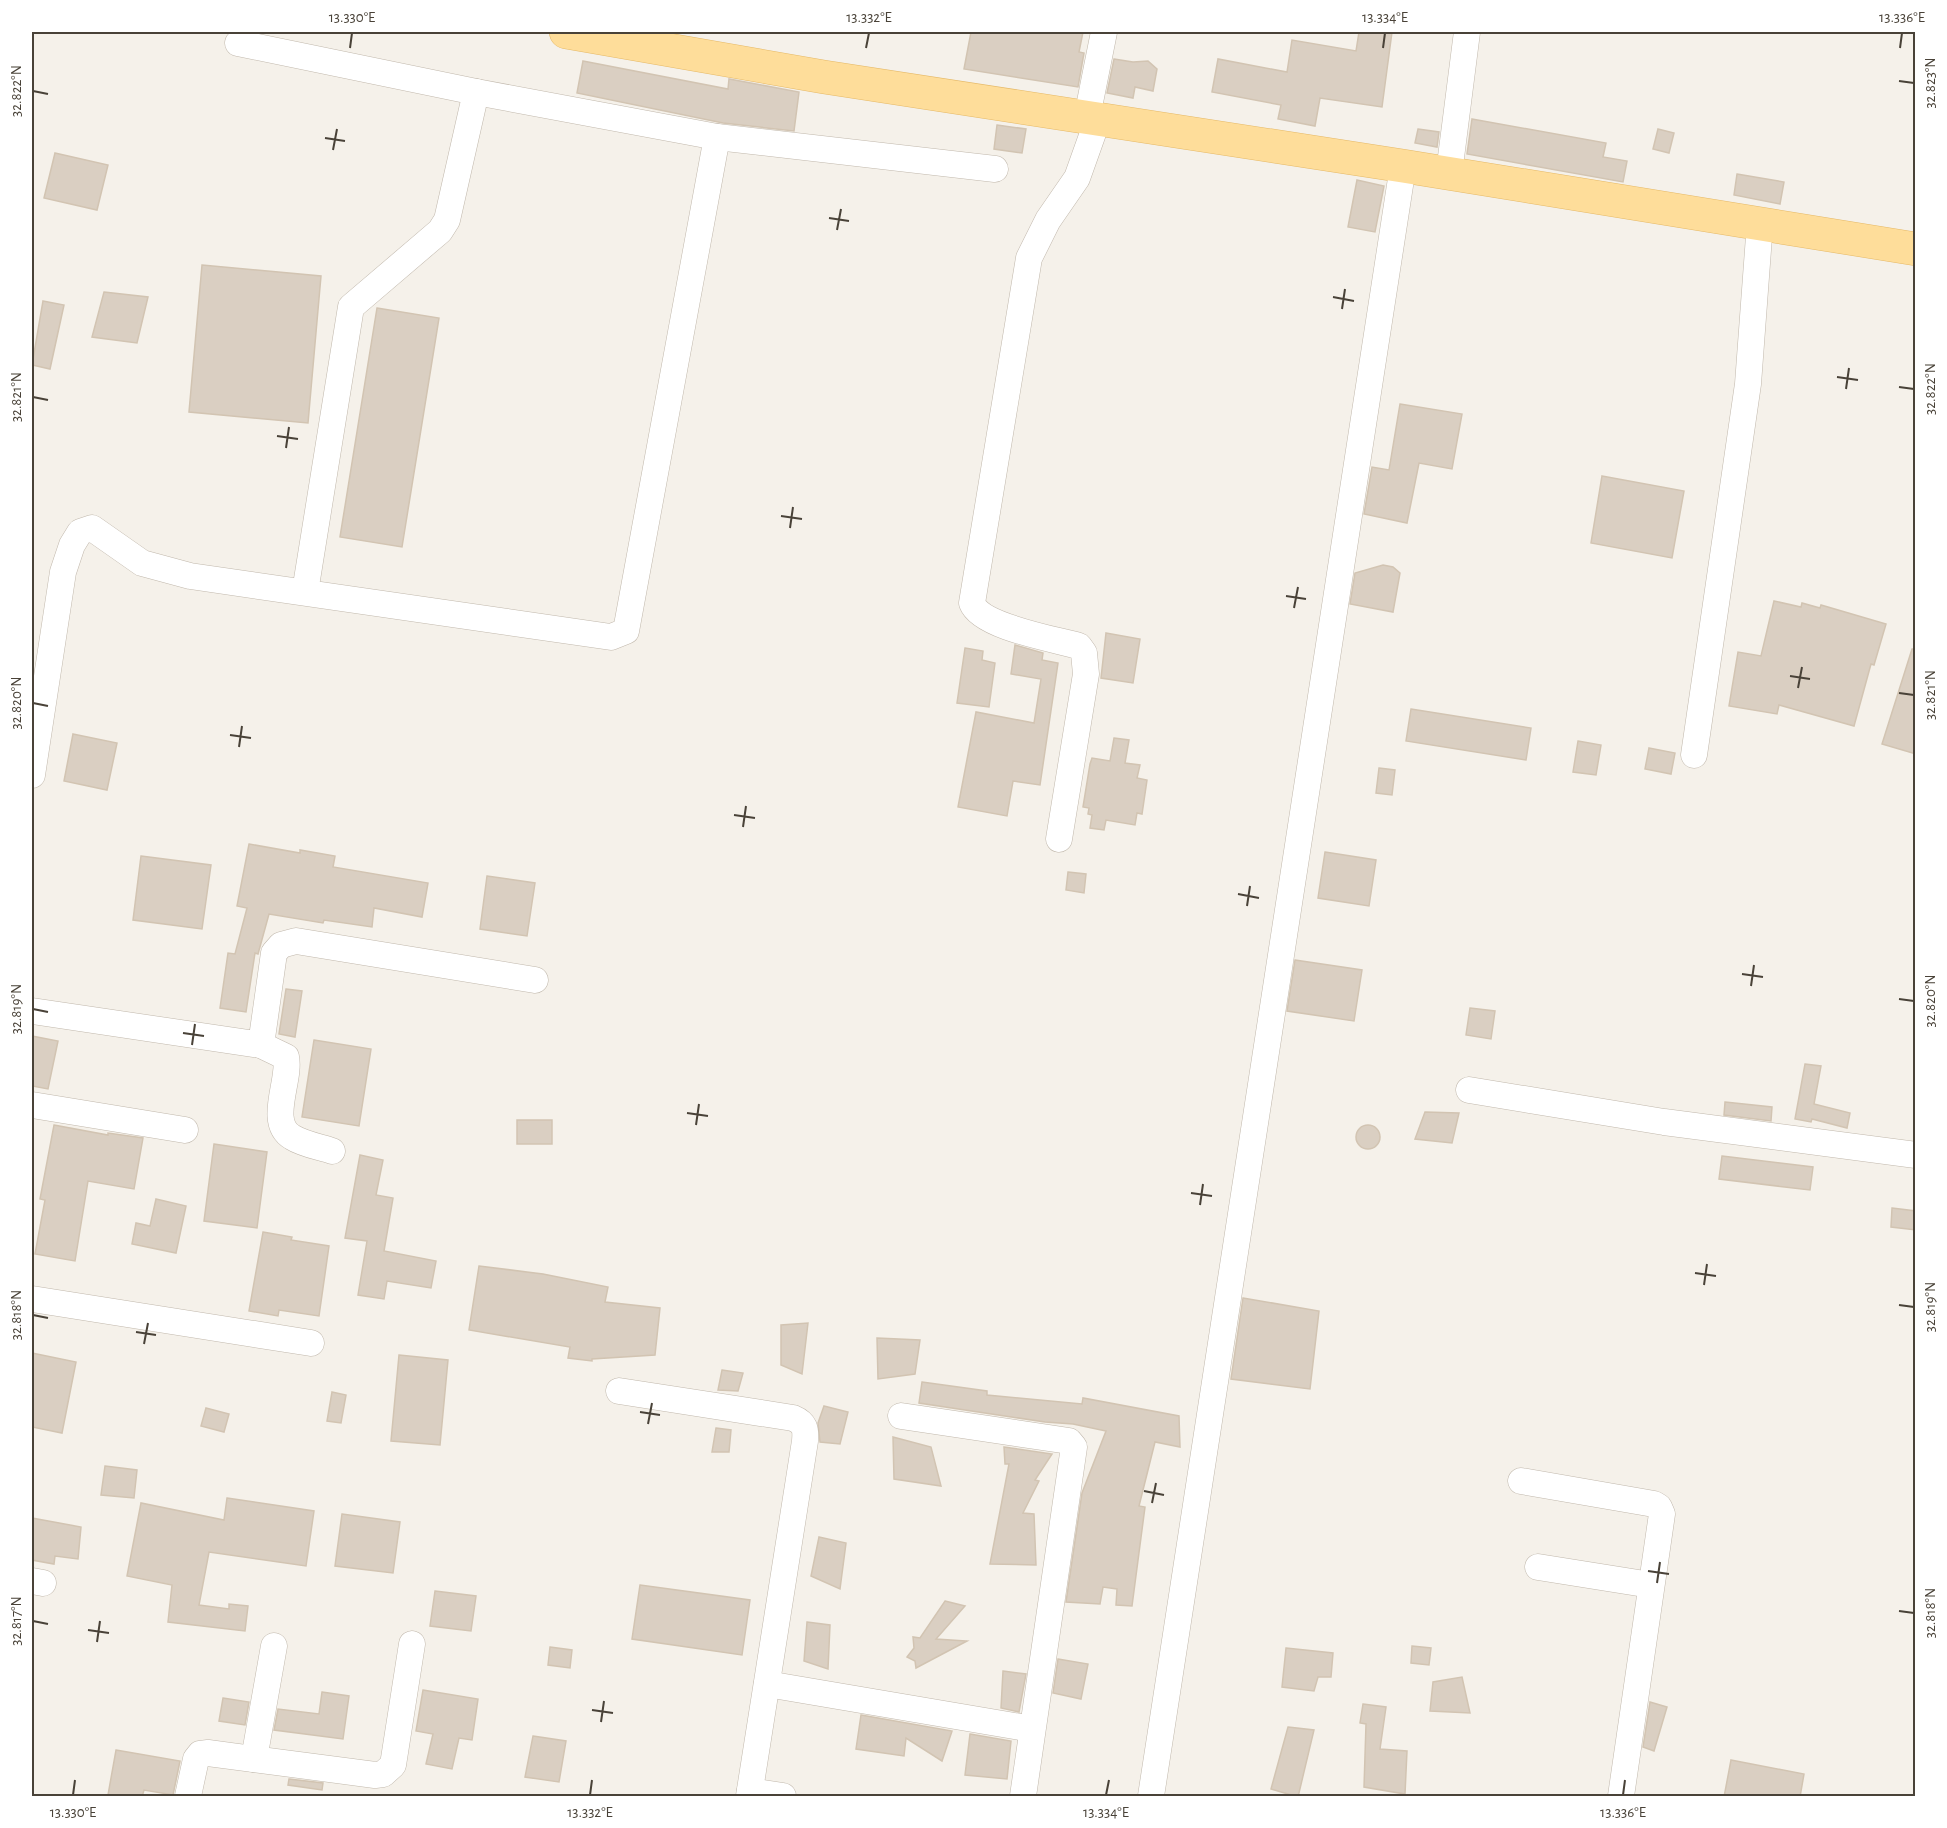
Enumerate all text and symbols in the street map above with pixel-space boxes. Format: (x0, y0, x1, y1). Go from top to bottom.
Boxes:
text: 13.330°E (329, 10, 375, 25)
text: 13.332°E (846, 10, 892, 25)
text: 13.334°E (1362, 10, 1408, 25)
text: 13.336°E (1879, 10, 1925, 25)
text: 32.823°N (1923, 57, 1938, 109)
text: 32.822°N (9, 65, 24, 117)
text: 32.822°N (1923, 363, 1938, 415)
text: 32.821°N (9, 372, 24, 422)
text: 32.821°N (1923, 670, 1938, 720)
text: 32.820°N (9, 677, 24, 729)
text: 32.820°N (1923, 975, 1938, 1027)
text: 32.819°N (9, 984, 24, 1034)
text: 32.819°N (1923, 1282, 1938, 1332)
text: 32.818°N (9, 1290, 24, 1340)
text: 32.818°N (1923, 1588, 1938, 1638)
text: 32.817°N (9, 1596, 24, 1646)
text: 13.330°E (50, 1805, 96, 1820)
text: 13.332°E (567, 1805, 613, 1820)
text: 13.334°E (1083, 1805, 1129, 1820)
text: 13.336°E (1600, 1805, 1646, 1820)

